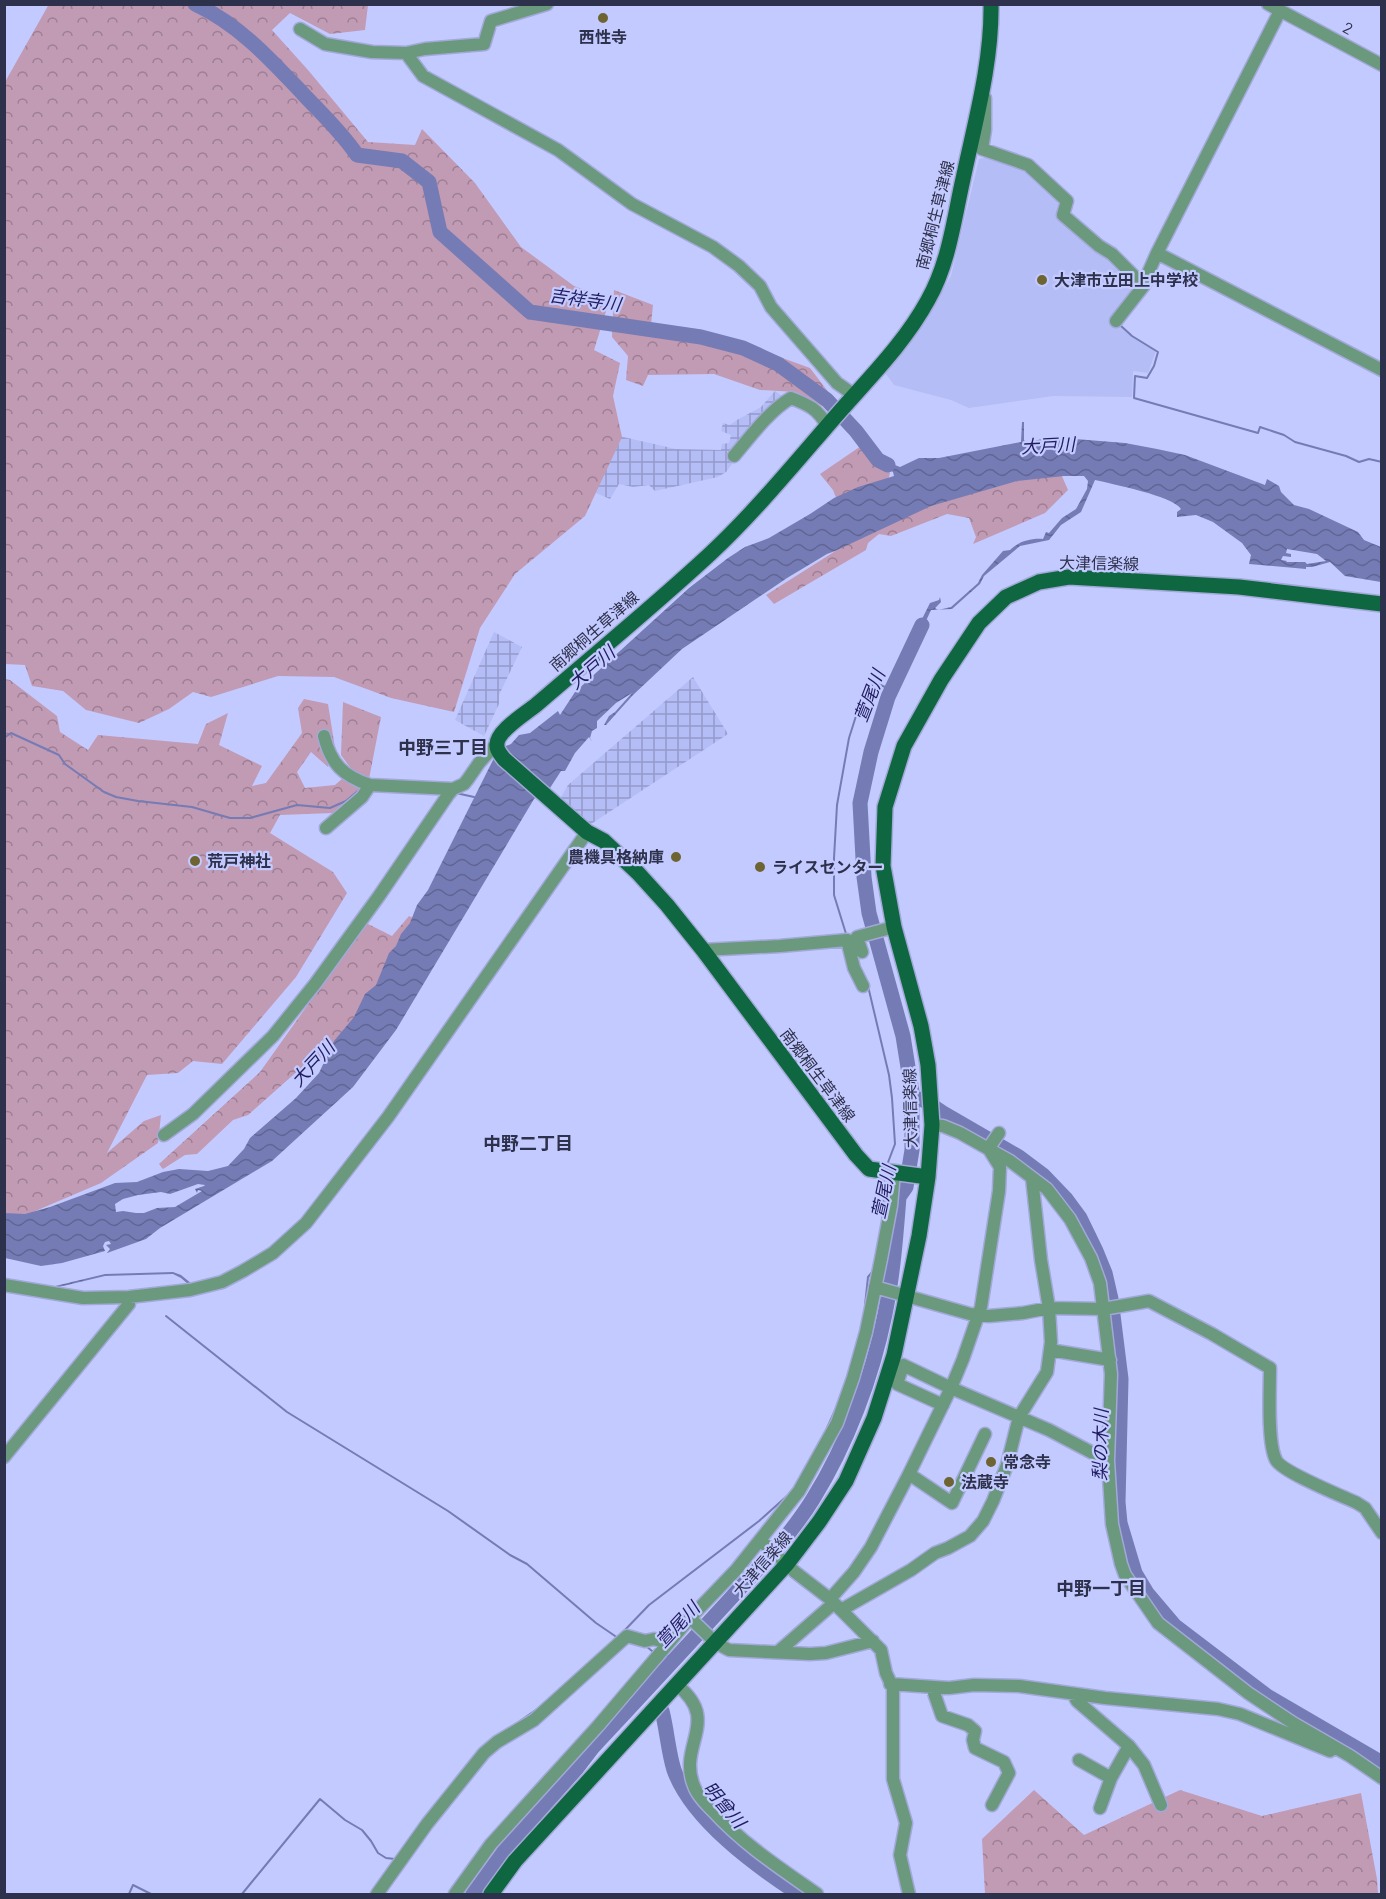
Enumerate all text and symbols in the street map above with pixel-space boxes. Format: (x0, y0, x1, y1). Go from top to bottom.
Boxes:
marker: 西性寺 (596, 11, 610, 25)
street label: 2 (1340, 17, 1356, 38)
place label: 西性寺 (579, 27, 627, 46)
street label: 南郷桐生草津線 (912, 158, 957, 272)
place label: 大津市立田上中学校 (1054, 270, 1198, 289)
marker: 大津市立田上中学校 (1035, 273, 1049, 287)
water label: 吉祥寺川 (548, 283, 624, 315)
water label: 大戸川 (1020, 432, 1077, 457)
street label: 大津信楽線 (1059, 552, 1139, 573)
street label: 南郷桐生草津線 (545, 587, 642, 675)
water label: 大戸川 (564, 640, 620, 693)
water label: 萱尾川 (849, 665, 890, 725)
district label: 中野三丁目 (398, 736, 488, 758)
place label: 農機具格納庫 (568, 847, 664, 866)
marker: 農機具格納庫 (669, 850, 683, 864)
place label: 荒戸神社 (207, 851, 271, 870)
marker: 荒戸神社 (188, 854, 202, 868)
place label: ライスセンター (772, 857, 884, 876)
marker: ライスセンター (753, 860, 767, 874)
street label: 南郷桐生草津線 (777, 1024, 860, 1125)
water label: 大戸川 (286, 1035, 340, 1091)
street label: 大津信楽線 (899, 1068, 920, 1148)
district label: 中野二丁目 (483, 1132, 573, 1154)
water label: 萱尾川 (867, 1161, 900, 1220)
water label: 梨の木川 (1088, 1407, 1112, 1481)
place label: 常念寺 (1003, 1452, 1051, 1471)
marker: 常念寺 (984, 1455, 998, 1469)
place label: 法蔵寺 (961, 1472, 1009, 1491)
marker: 法蔵寺 (942, 1475, 956, 1489)
street label: 大津信楽線 (728, 1527, 795, 1600)
district label: 中野一丁目 (1056, 1577, 1146, 1599)
water label: 萱尾川 (651, 1596, 705, 1652)
water label: 明曾川 (699, 1777, 752, 1834)

